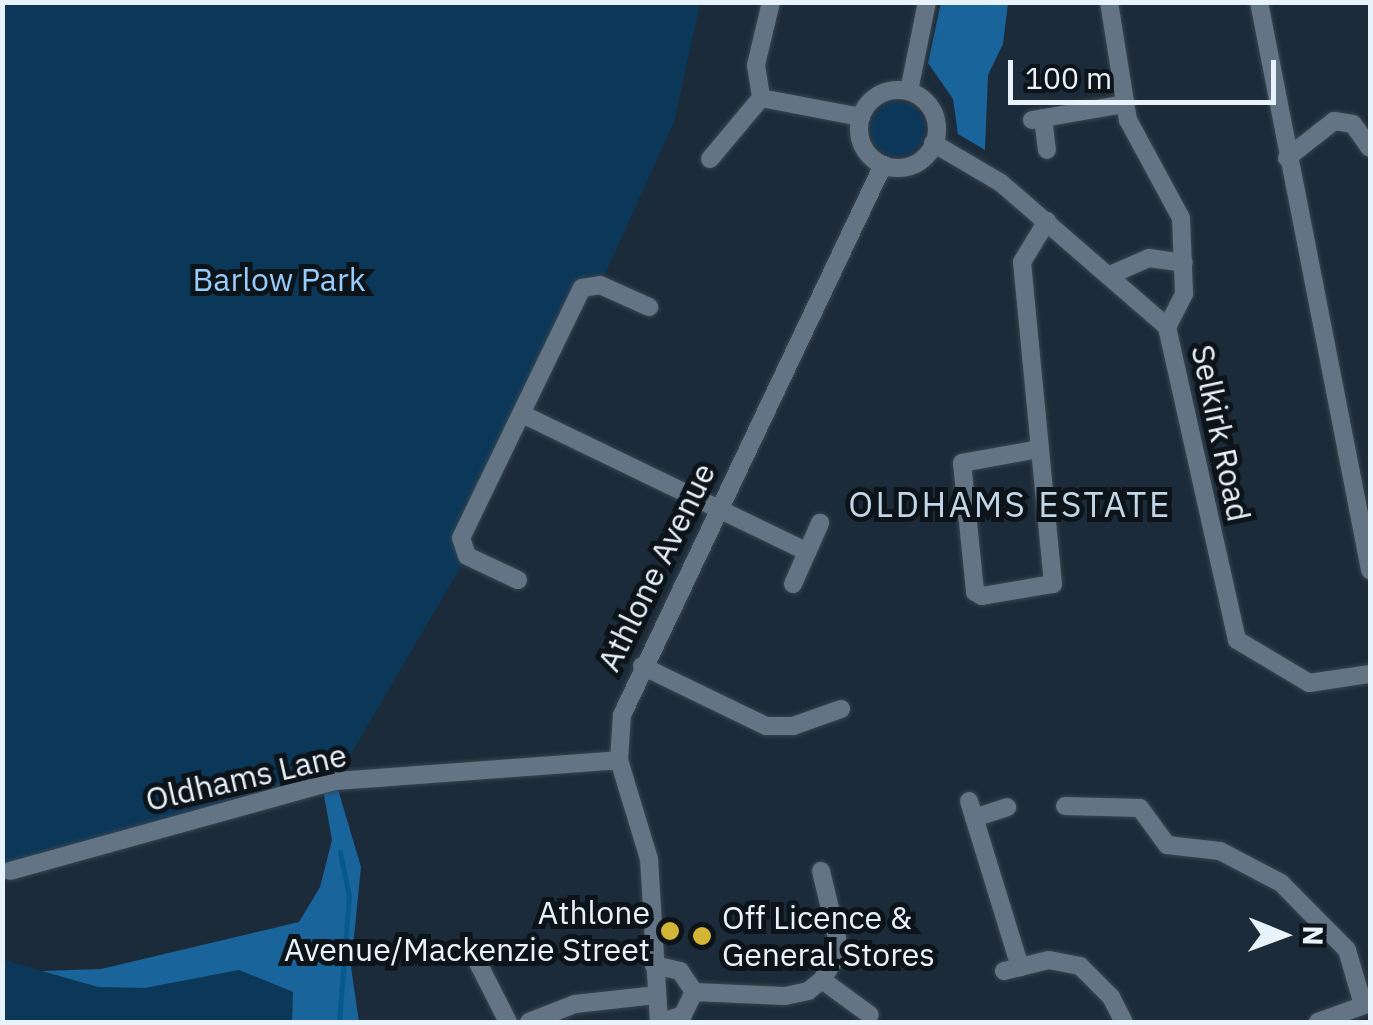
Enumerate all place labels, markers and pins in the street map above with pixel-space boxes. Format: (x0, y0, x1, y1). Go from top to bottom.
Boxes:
place label: Athlone Avenue/Mackenzie Street (284, 894, 650, 969)
place label: Off Licence & General Stores (722, 899, 935, 974)
marker: Athlone Avenue/Mackenzie Street (659, 920, 681, 942)
marker: Off Licence & General Stores (691, 925, 713, 947)

